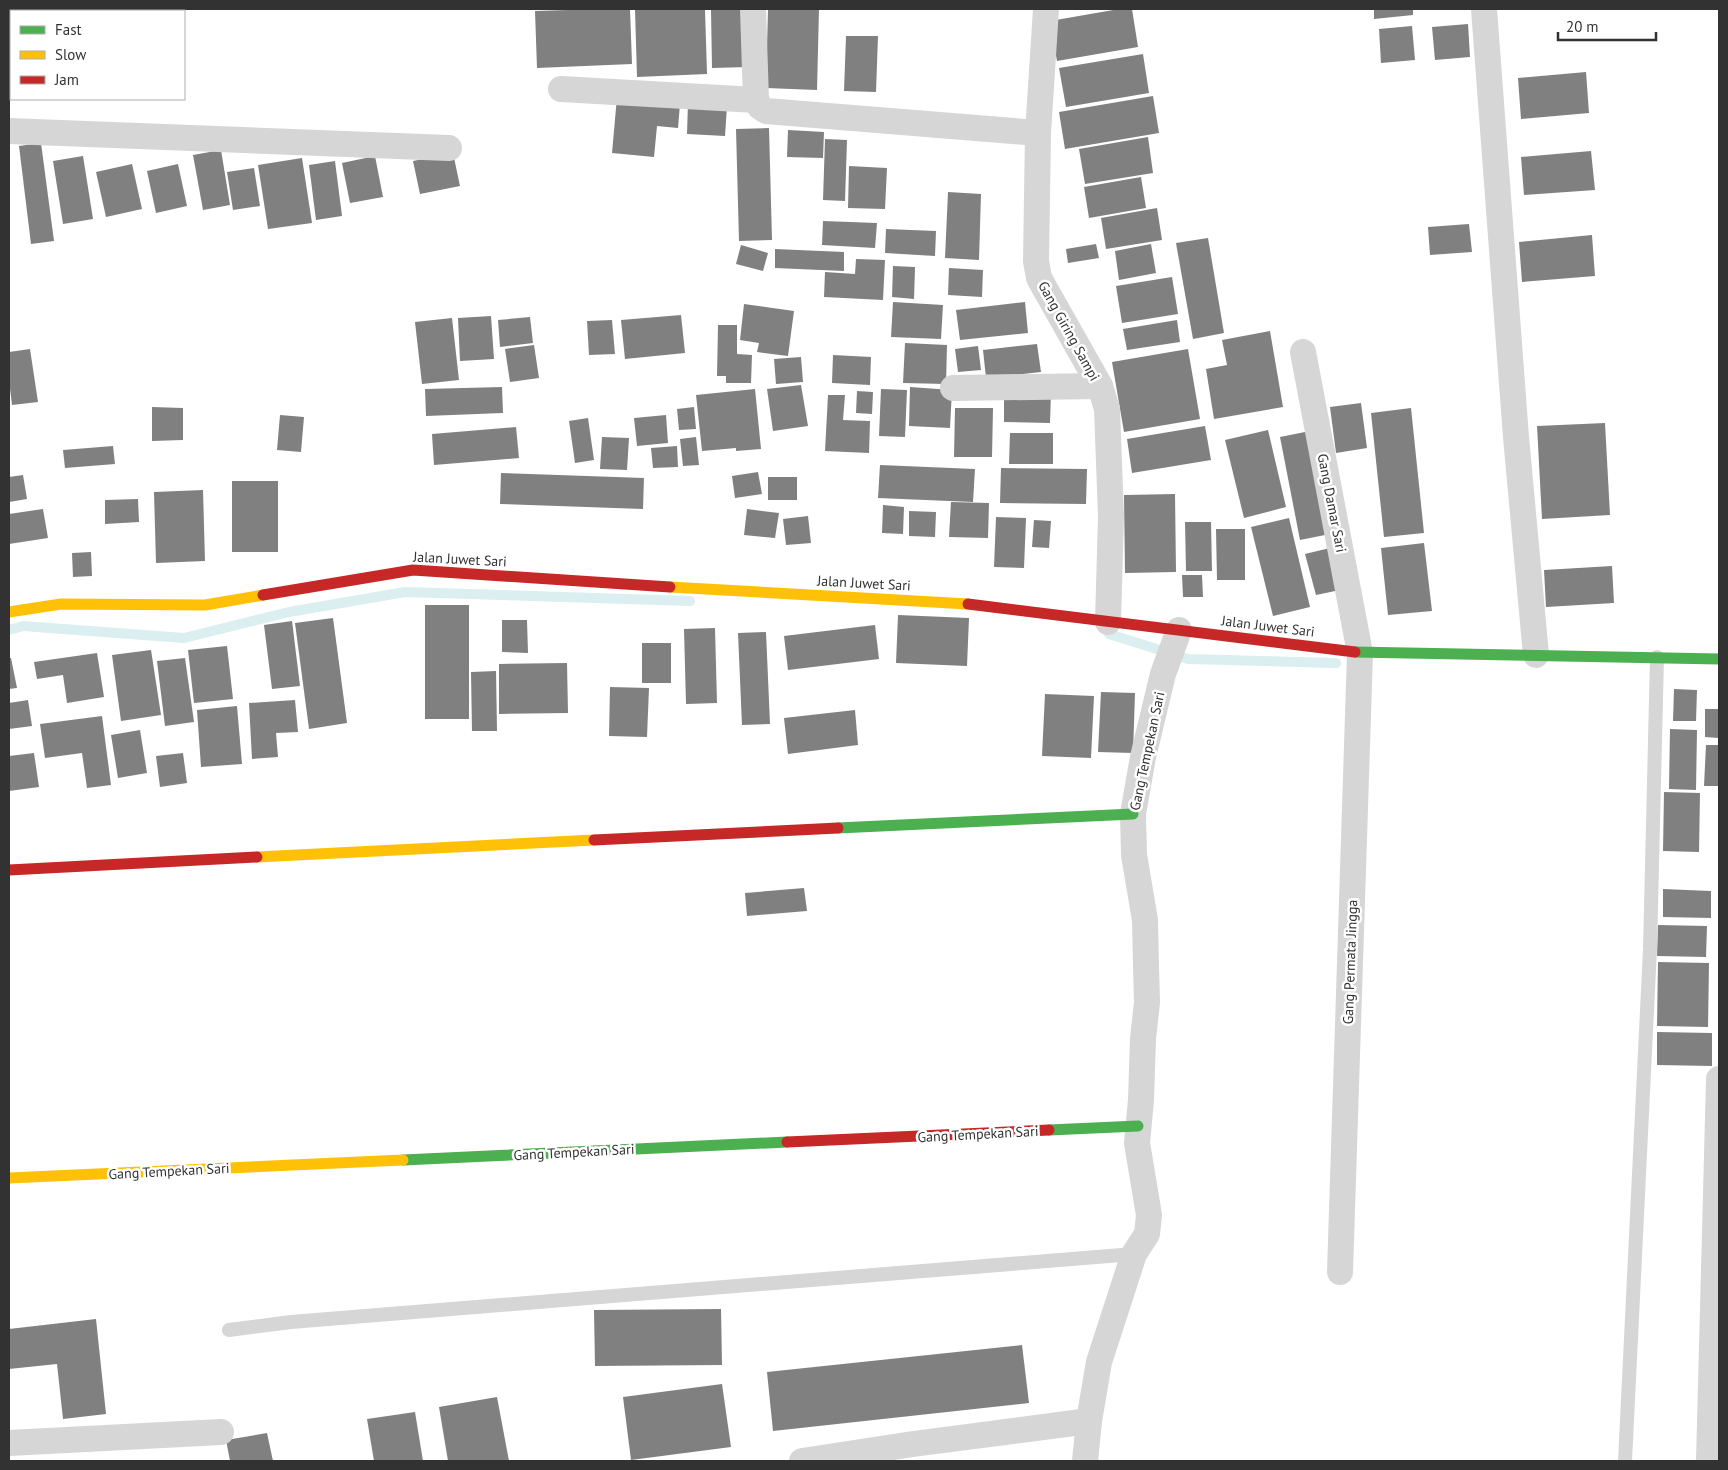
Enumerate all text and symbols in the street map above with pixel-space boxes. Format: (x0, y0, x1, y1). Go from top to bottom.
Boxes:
legend (10, 10, 185, 100)
scale bar (1558, 10, 1656, 42)
text: 20 m (1566, 17, 1599, 36)
text: Fast (55, 20, 82, 39)
text: Slow (55, 45, 86, 64)
text: Jam (54, 70, 79, 89)
street label: Gang Giring Sampi (1034, 278, 1104, 384)
street label: Gang Damar Sari (1314, 452, 1350, 554)
street label: Jalan Juwet Sari (412, 548, 507, 570)
street label: Jalan Juwet Sari (816, 572, 911, 594)
street label: Jalan Juwet Sari (1219, 611, 1316, 641)
street label: Gang Tempekan Sari (1126, 690, 1168, 812)
street label: Gang Permata Jingga (1339, 899, 1361, 1025)
street label: Gang Tempekan Sari (917, 1122, 1039, 1146)
street label: Gang Tempekan Sari (513, 1140, 635, 1164)
street label: Gang Tempekan Sari (108, 1159, 230, 1183)

